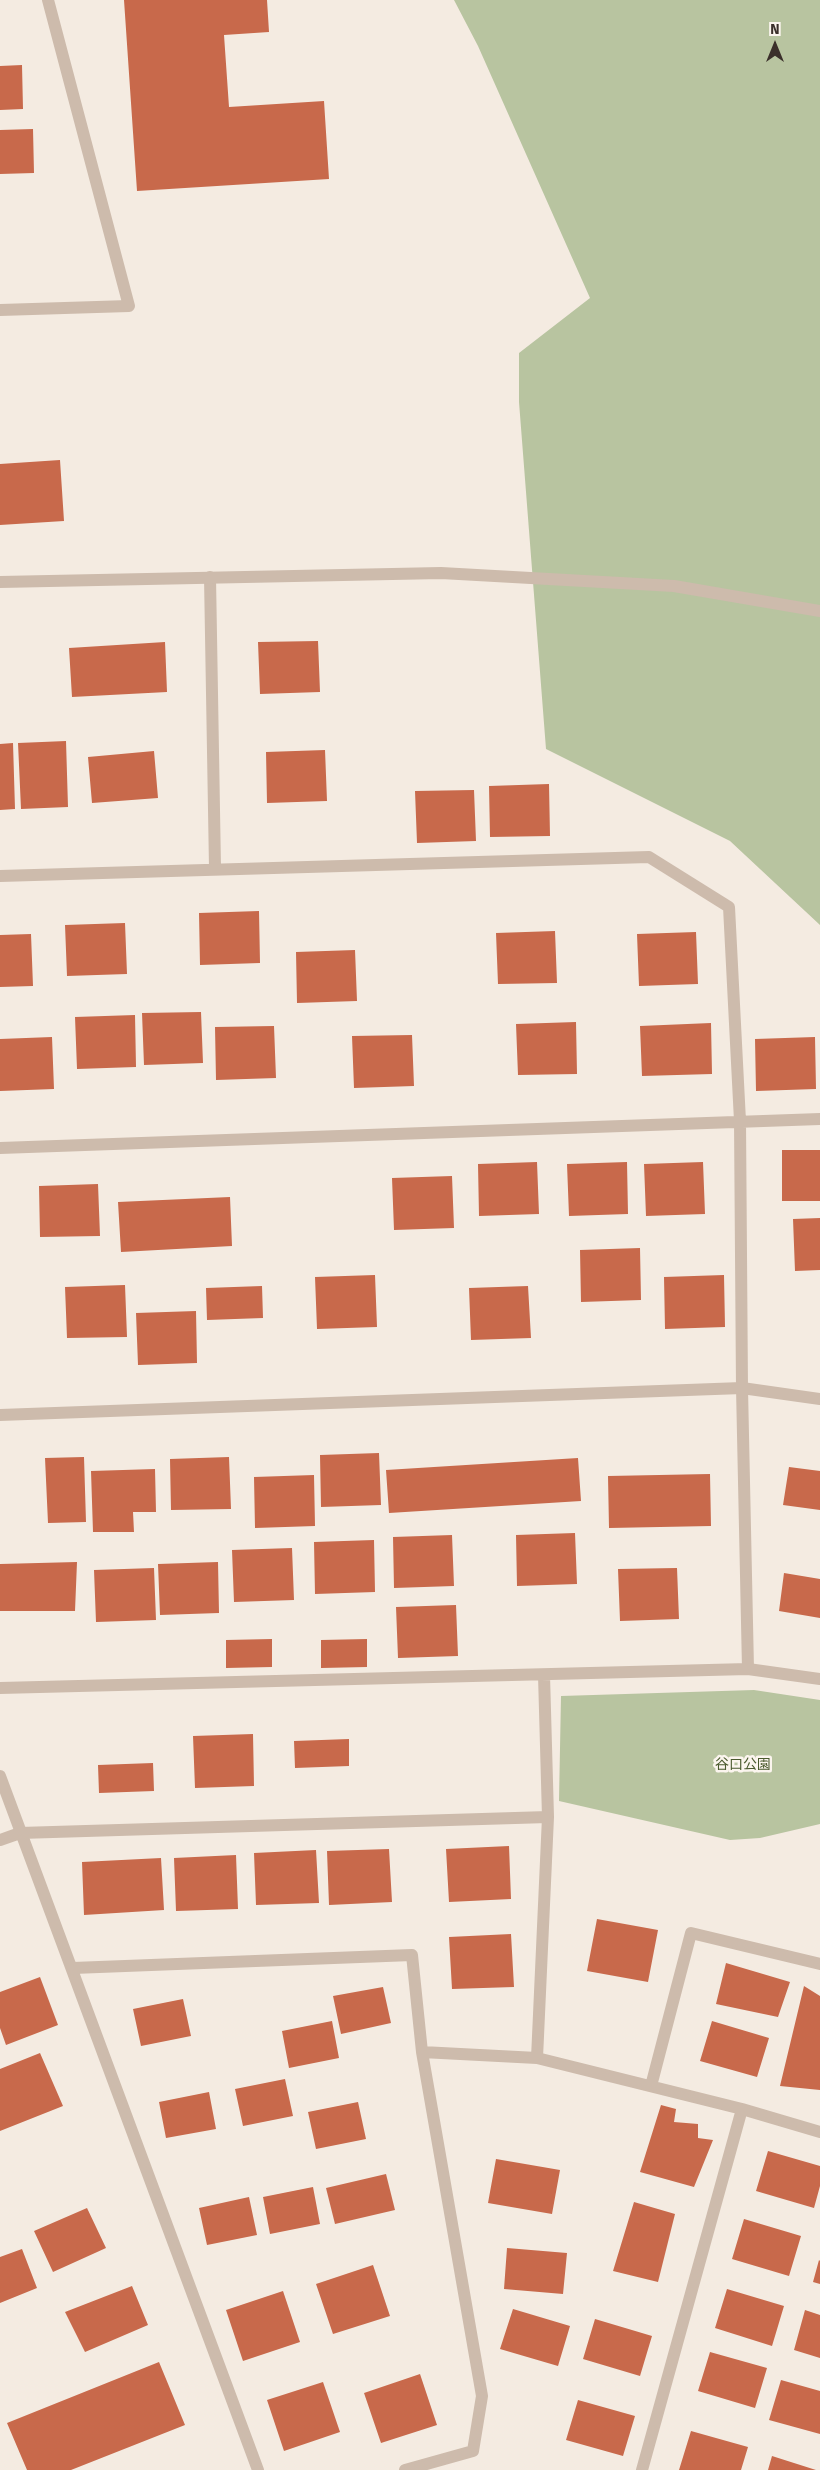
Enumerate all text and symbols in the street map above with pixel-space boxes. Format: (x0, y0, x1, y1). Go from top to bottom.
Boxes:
north arrow (750, 20, 800, 70)
text: N (770, 21, 780, 38)
park label: 谷口公園 (715, 1757, 771, 1773)

